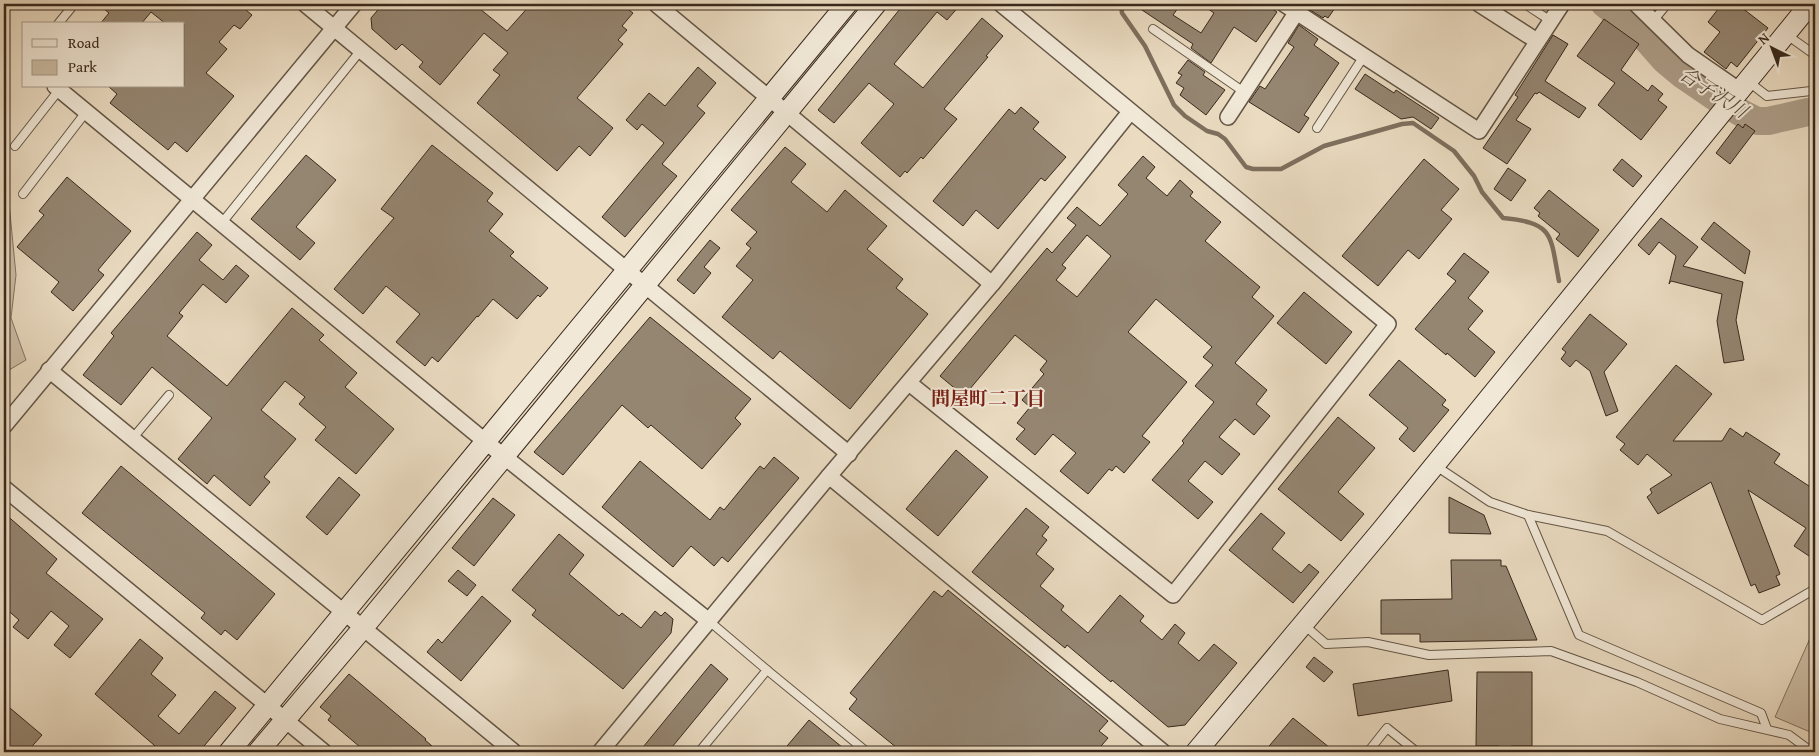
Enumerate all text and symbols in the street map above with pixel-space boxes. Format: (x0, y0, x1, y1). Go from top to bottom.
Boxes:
legend (22, 22, 185, 88)
north arrow (1746, 22, 1796, 72)
text: N (1753, 27, 1774, 49)
text: Road (68, 32, 99, 53)
text: Park (68, 56, 97, 77)
water label: 合子沢川 (1674, 60, 1755, 126)
district label: 問屋町二丁目 (931, 384, 1045, 412)

